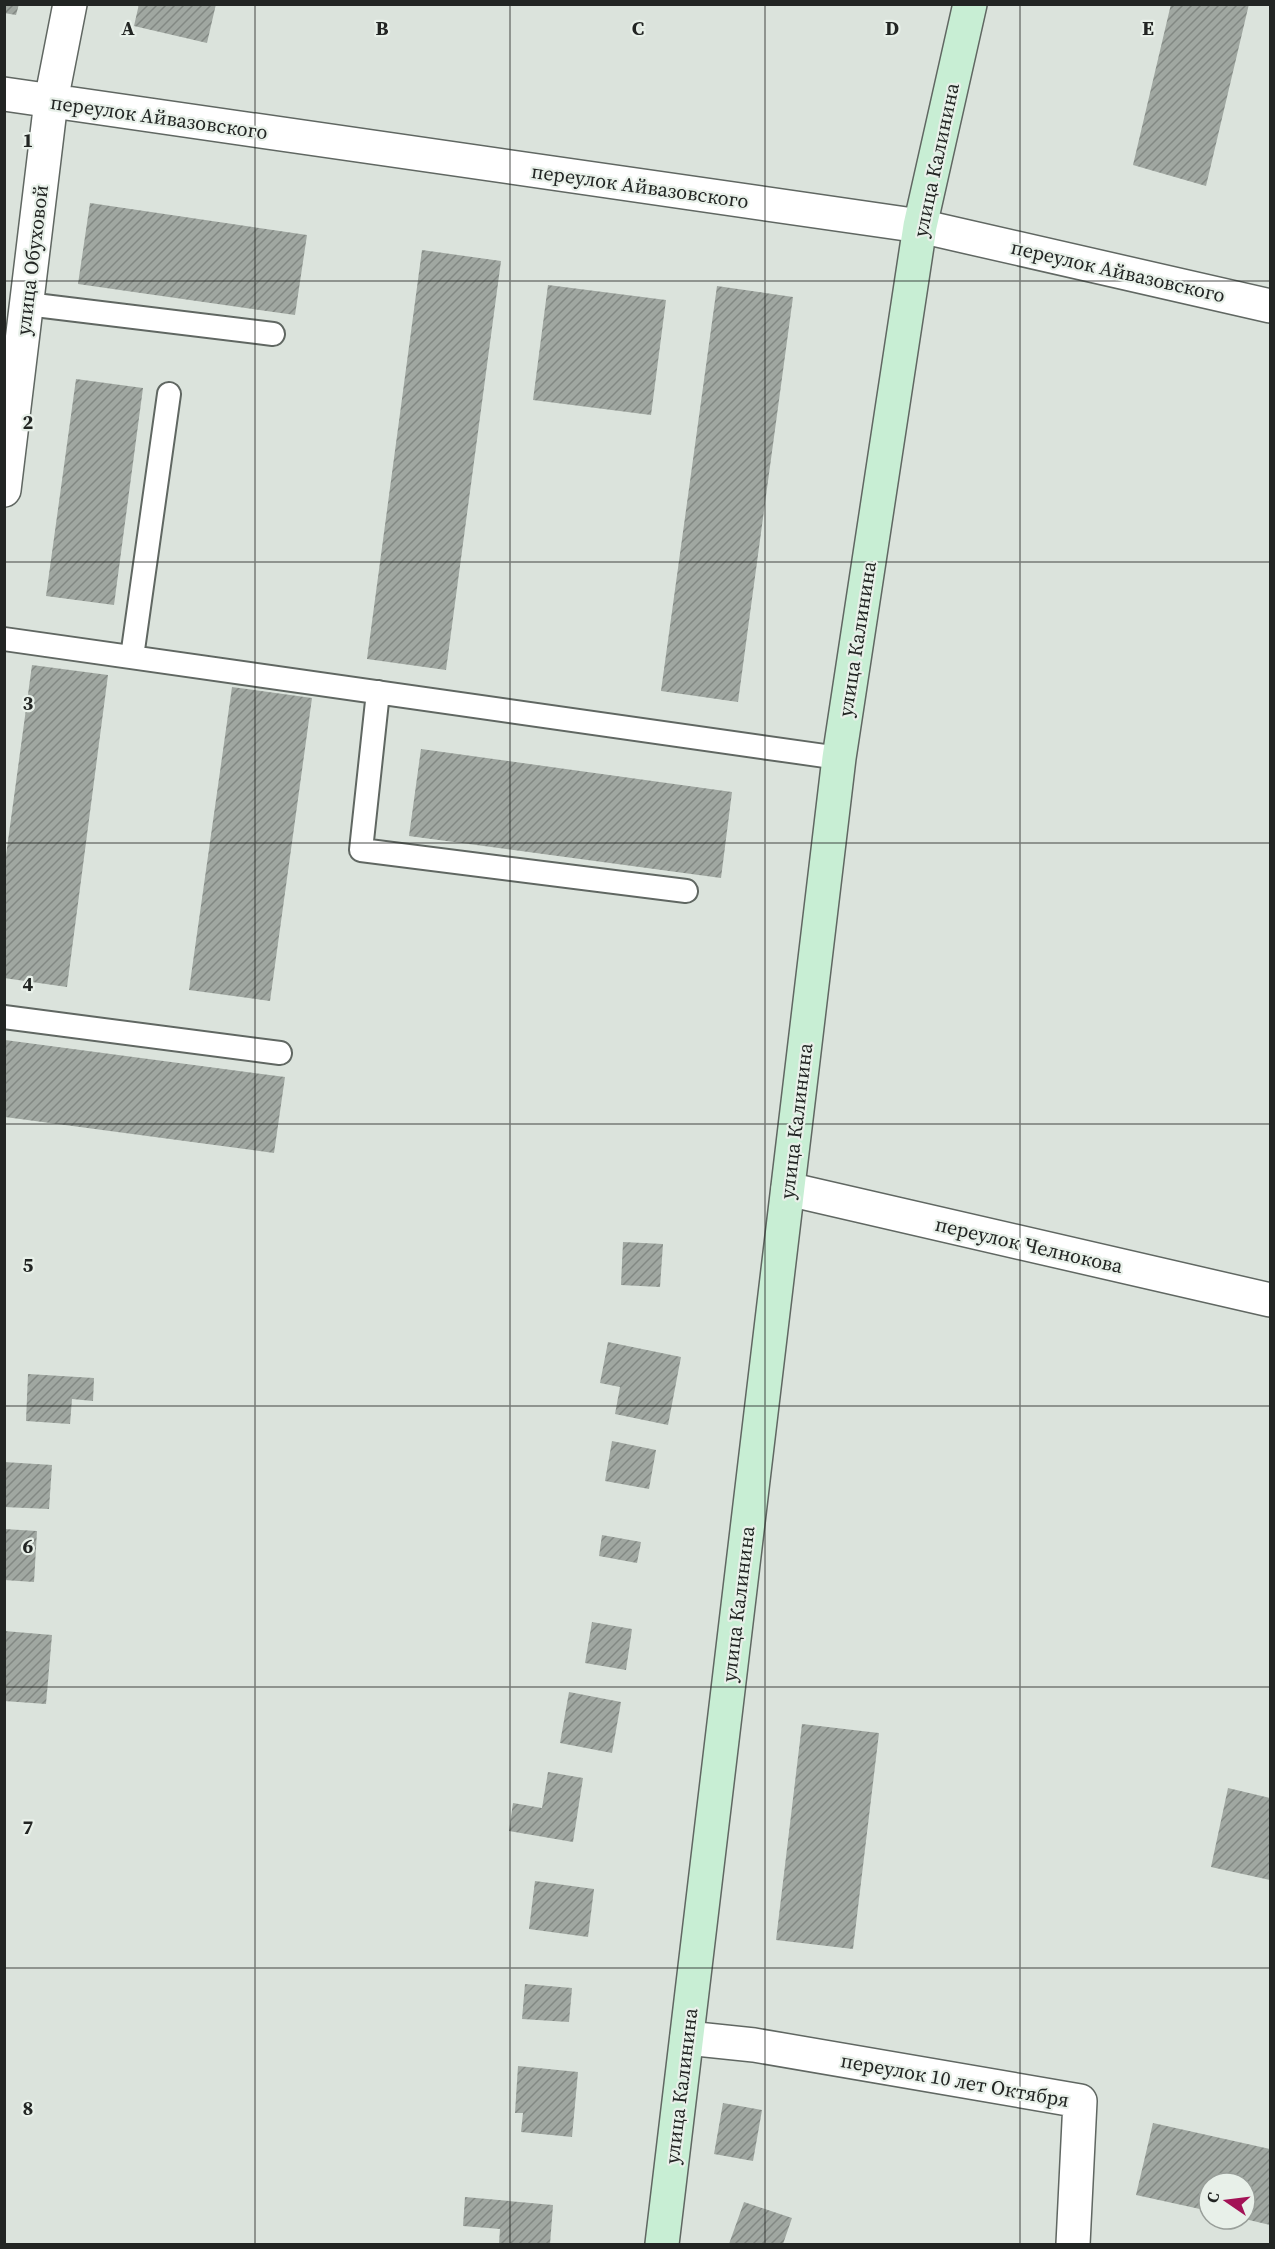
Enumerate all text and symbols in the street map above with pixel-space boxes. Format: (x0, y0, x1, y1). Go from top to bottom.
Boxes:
text: A (121, 14, 135, 42)
text: B (375, 14, 389, 42)
text: C (632, 14, 644, 42)
text: D (885, 14, 899, 42)
text: E (1142, 14, 1154, 42)
street label: улица Калинина (906, 79, 966, 240)
street label: переулок Айвазовского (49, 88, 269, 146)
text: 1 (23, 126, 33, 154)
street label: переулок Айвазовского (530, 157, 750, 215)
street label: улица Обуховой (9, 183, 55, 337)
street label: переулок Айвазовского (1008, 233, 1228, 309)
text: 2 (23, 408, 34, 436)
street label: улица Калинина (831, 558, 883, 719)
text: 3 (23, 689, 34, 717)
text: 4 (23, 970, 34, 998)
street label: улица Калинина (773, 1041, 820, 1201)
street label: переулок Челнокова (932, 1210, 1126, 1280)
text: 5 (23, 1251, 34, 1279)
street label: улица Калинина (715, 1524, 762, 1684)
text: 6 (23, 1532, 34, 1560)
text: 7 (23, 1813, 34, 1841)
street label: улица Калинина (658, 2006, 705, 2166)
street label: переулок 10 лет Октября (839, 2046, 1071, 2114)
text: 8 (23, 2094, 33, 2122)
north arrow (1197, 2171, 1257, 2231)
text: С (1201, 2190, 1224, 2205)

